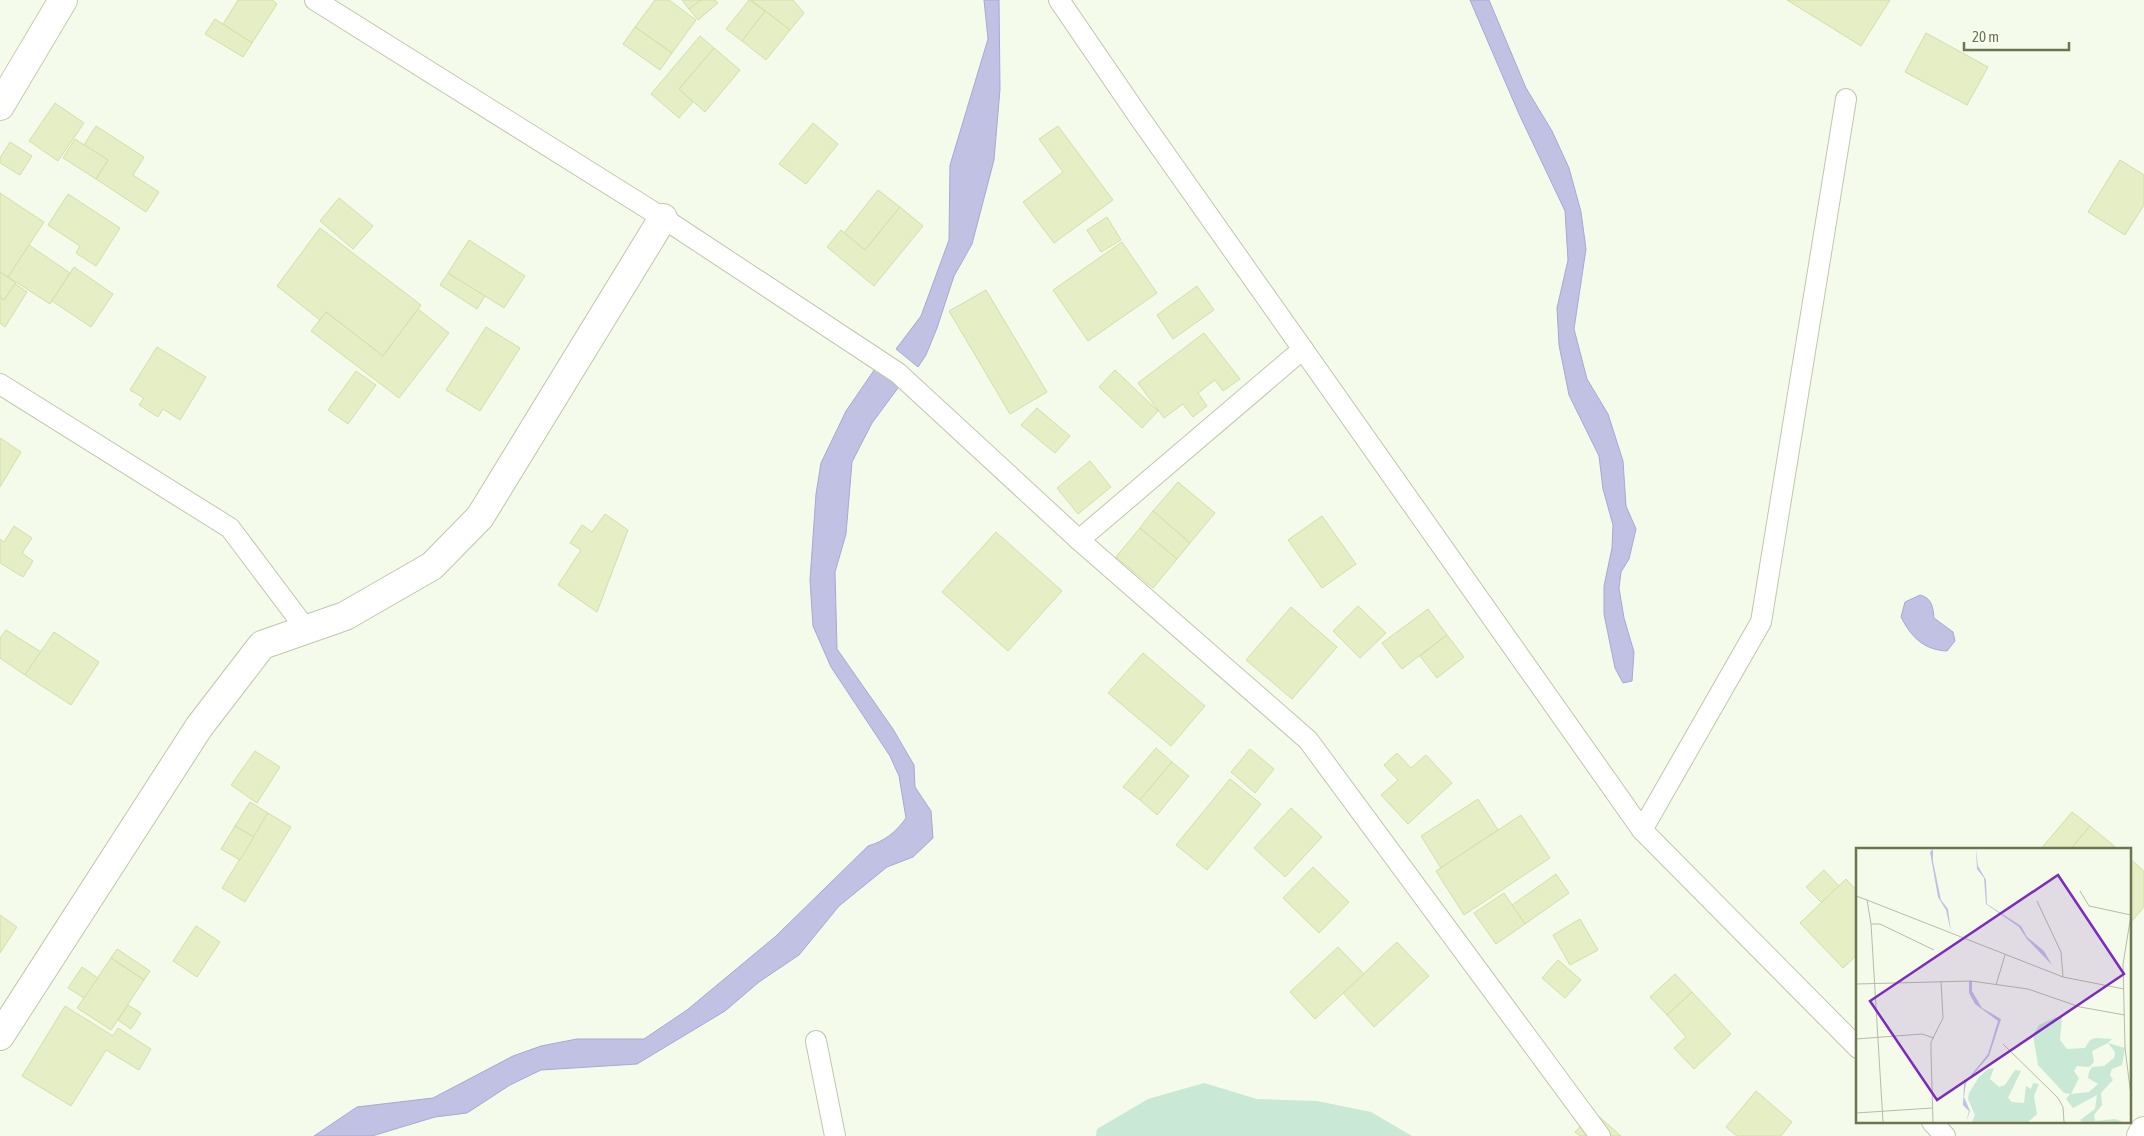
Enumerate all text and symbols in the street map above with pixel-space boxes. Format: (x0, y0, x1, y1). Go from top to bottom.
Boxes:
scale bar (1964, 20, 2069, 52)
text: 20 m (1972, 28, 1999, 45)
inset map (1856, 848, 2132, 1124)

